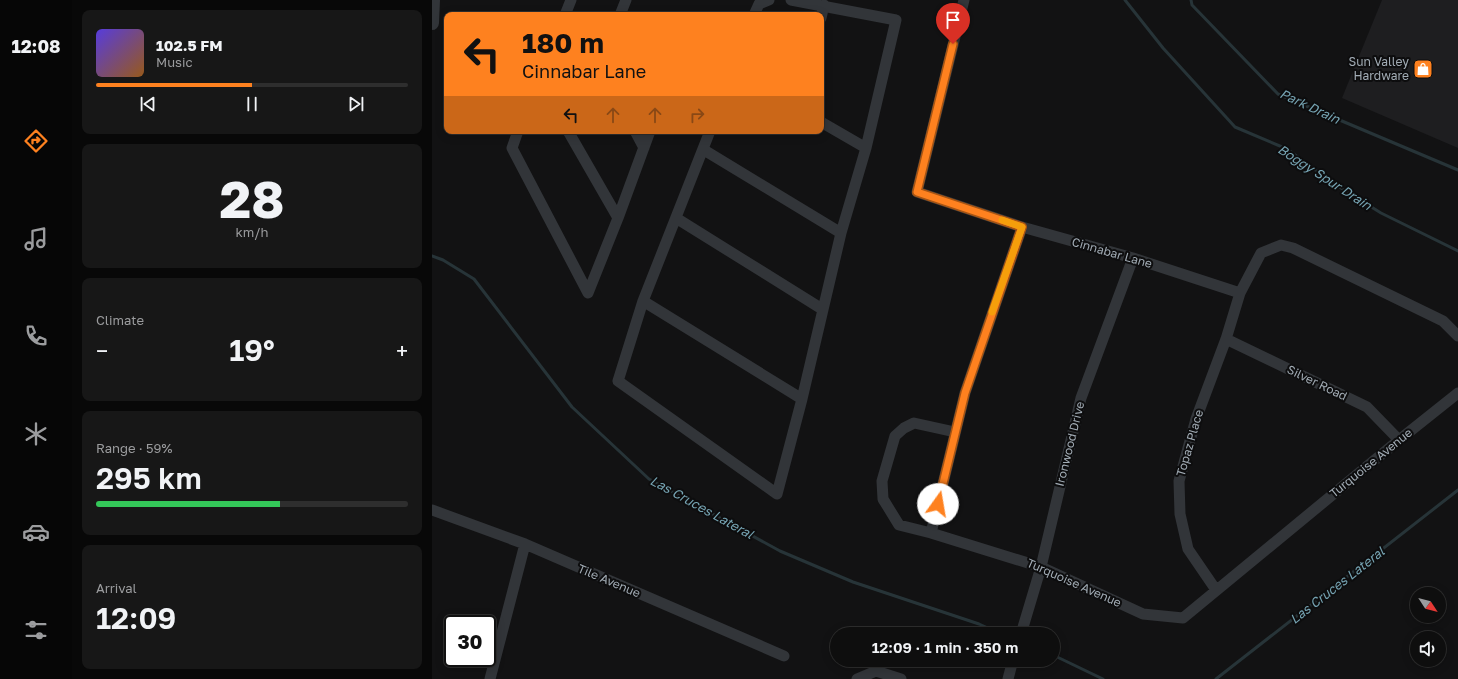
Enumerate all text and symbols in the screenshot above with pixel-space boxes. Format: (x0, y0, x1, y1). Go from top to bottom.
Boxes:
pin (936, 3, 970, 44)
icon: arrive (942, 9, 964, 31)
text: 180 m (522, 26, 604, 59)
icon: left (456, 28, 508, 80)
text: 12:08 (11, 35, 61, 57)
text: 102.5 FM (156, 36, 223, 54)
text: Music (156, 54, 193, 70)
place label: Sun Valley Hardware (1349, 54, 1409, 83)
shop icon: Sun Valley Hardware (1412, 58, 1434, 80)
text: Cinnabar Lane (522, 60, 646, 82)
water label: Park Drain (1277, 85, 1343, 127)
icon: previous (137, 93, 159, 115)
icon: pause (241, 93, 263, 115)
icon: next (345, 93, 367, 115)
icon: left (560, 104, 582, 126)
icon: ahead (602, 104, 624, 126)
icon: ahead (644, 104, 666, 126)
icon: right (686, 104, 708, 126)
icon: directions (22, 127, 50, 155)
water label: Boggy Spur Drain (1275, 141, 1376, 214)
text: 28 (219, 167, 285, 229)
text: km/h (235, 224, 269, 240)
icon: music (22, 225, 50, 253)
street label: Cinnabar Lane (1070, 234, 1154, 271)
text: Climate (96, 312, 144, 328)
icon: phone (22, 322, 50, 350)
text: 19° (229, 332, 275, 368)
text: − (96, 337, 108, 364)
text: + (396, 337, 408, 364)
street label: Silver Road (1285, 362, 1350, 404)
street label: Ironwood Drive (1052, 400, 1087, 488)
street label: Topaz Place (1173, 408, 1206, 478)
icon: climate (22, 420, 50, 448)
street label: Turquoise Avenue (1326, 425, 1415, 501)
text: Range · 59% (96, 440, 172, 456)
text: 295 km (96, 460, 202, 496)
water label: Las Cruces Lateral (648, 472, 757, 542)
position arrow (917, 483, 959, 525)
icon: car (22, 518, 50, 546)
water label: Las Cruces Lateral (1287, 543, 1388, 627)
street label: Turquoise Avenue (1025, 555, 1124, 610)
street label: Tile Avenue (576, 561, 643, 600)
text: Arrival (96, 580, 137, 596)
north arrow (1410, 587, 1446, 623)
map controls (1410, 587, 1446, 667)
text: 12:09 (96, 600, 176, 636)
speed limit sign: 30 (444, 615, 496, 667)
icon: filters (22, 616, 50, 644)
button: sound (1410, 631, 1446, 667)
text: 12:09 · 1 min · 350 m (872, 638, 1018, 656)

